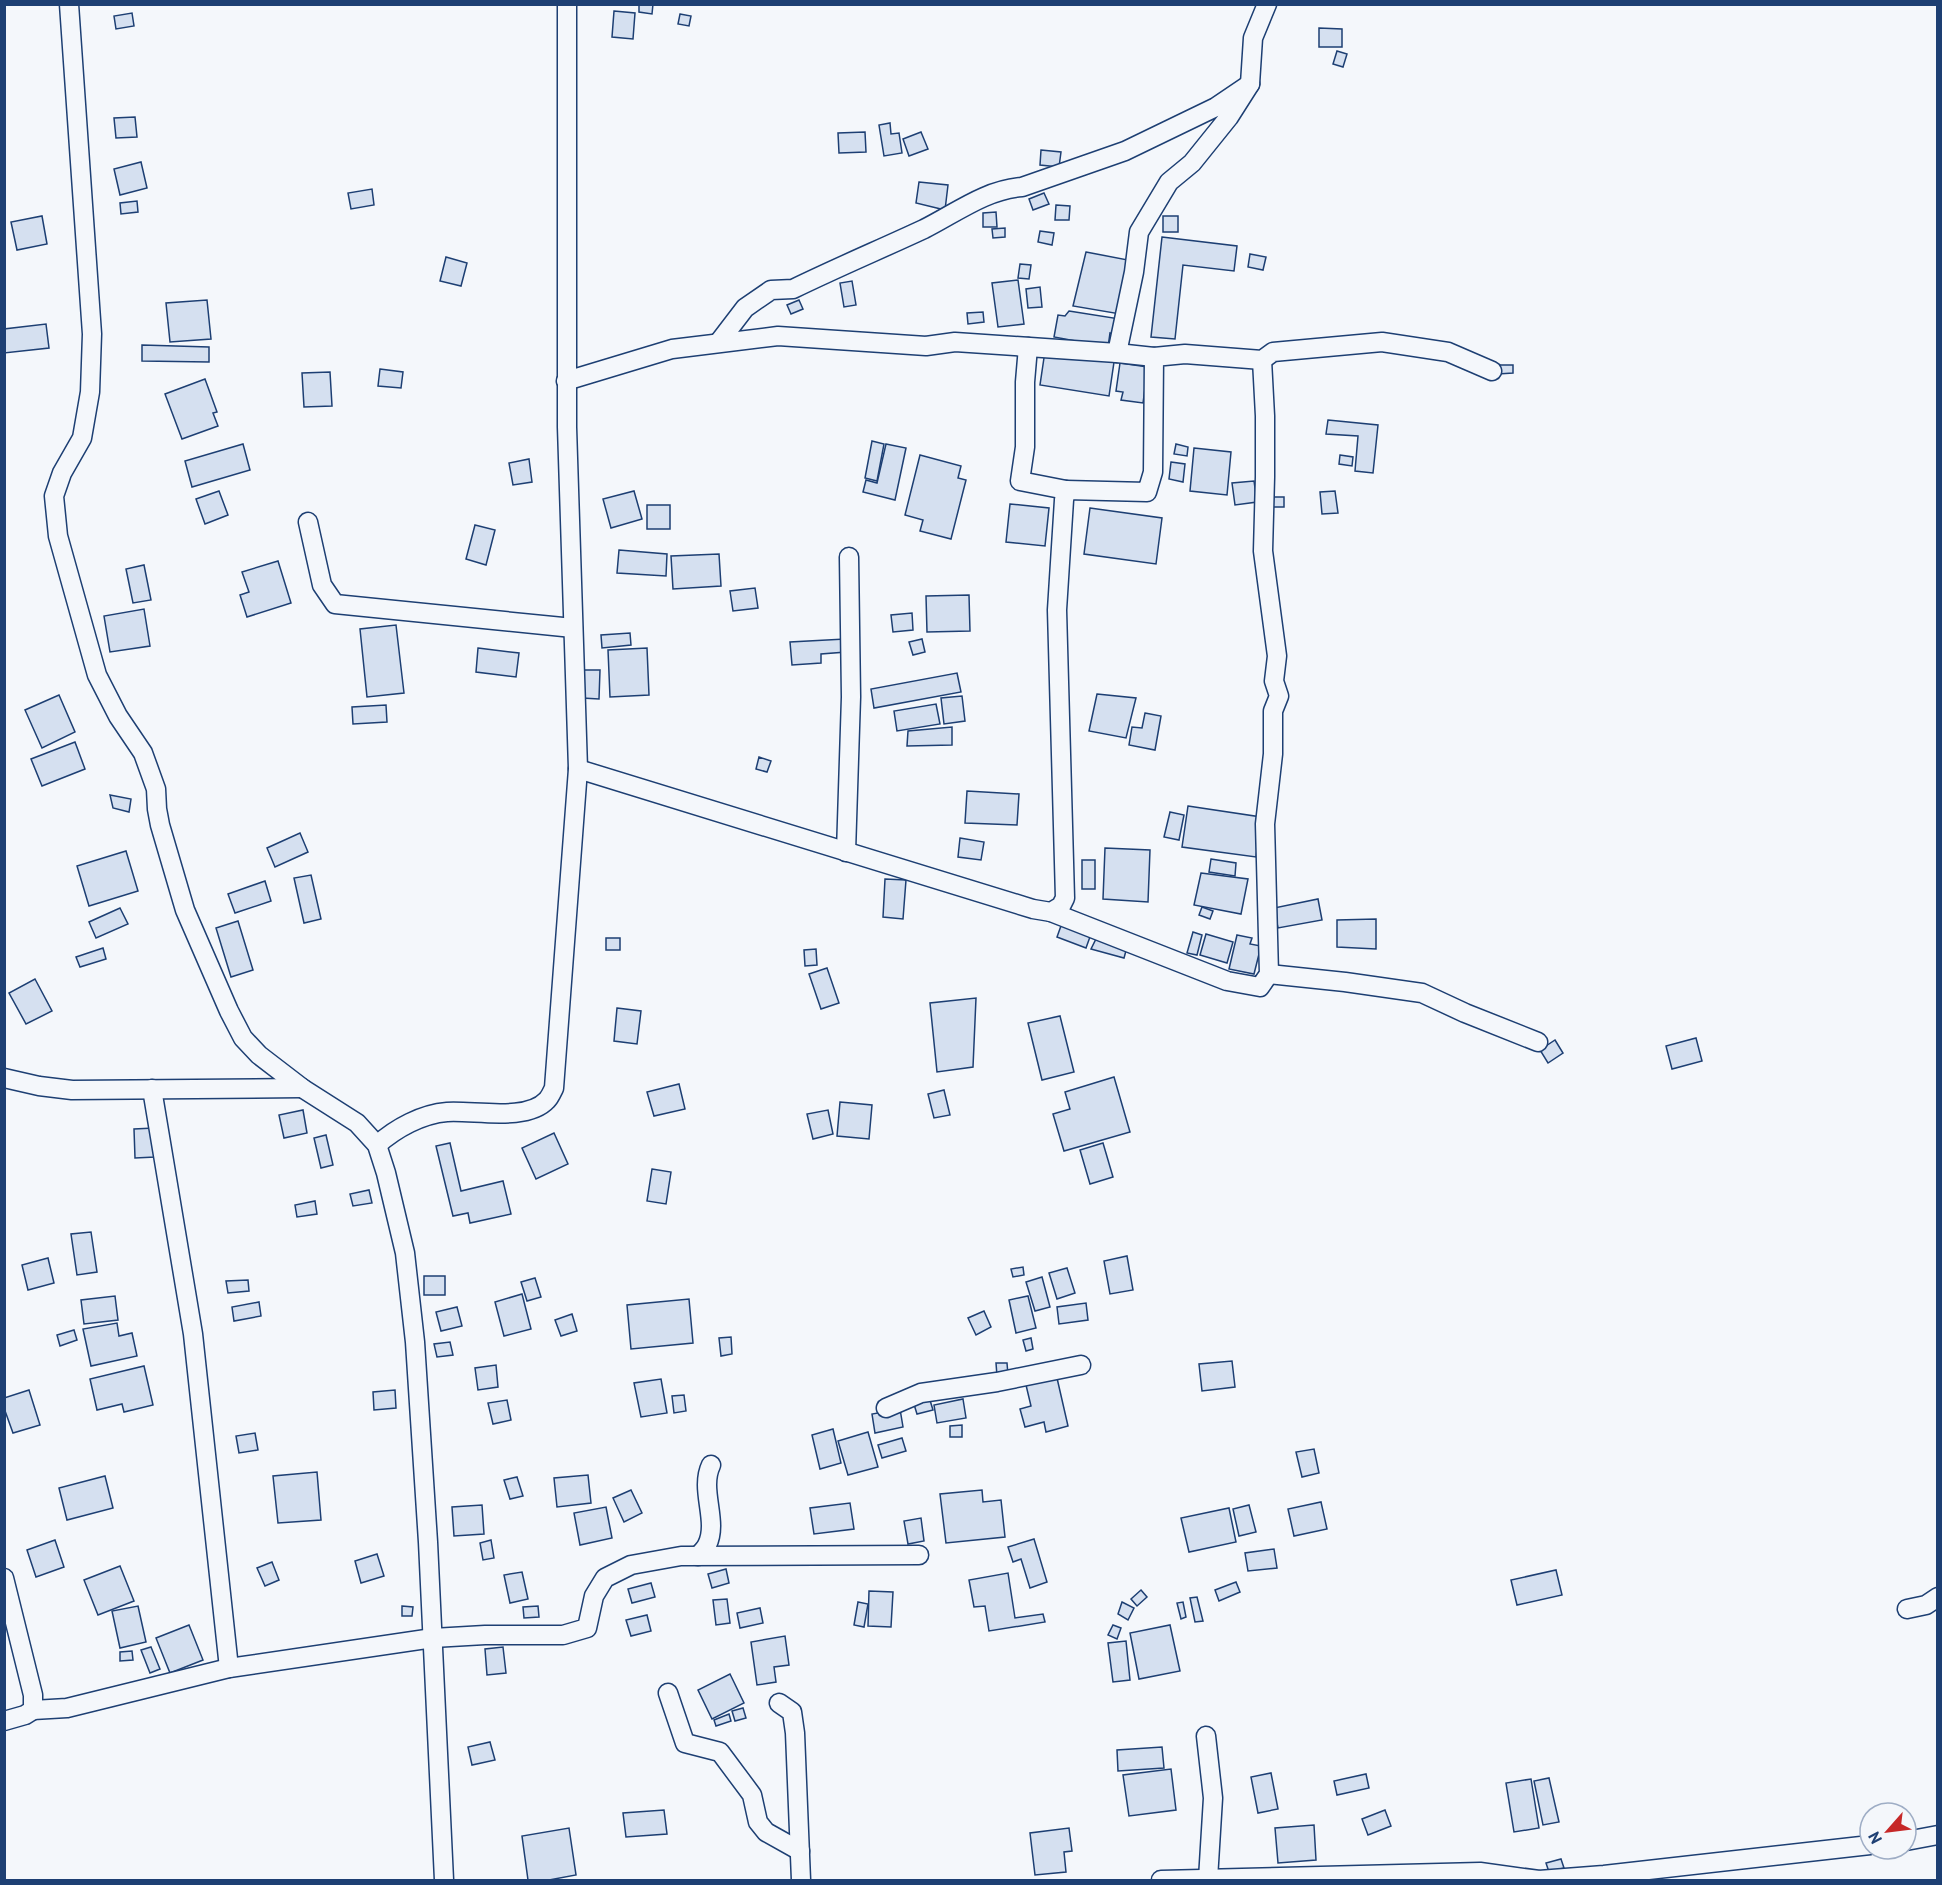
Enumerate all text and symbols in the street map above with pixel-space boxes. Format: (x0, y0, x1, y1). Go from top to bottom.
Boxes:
north arrow (1858, 1801, 1918, 1861)
text: N (1863, 1829, 1886, 1847)

